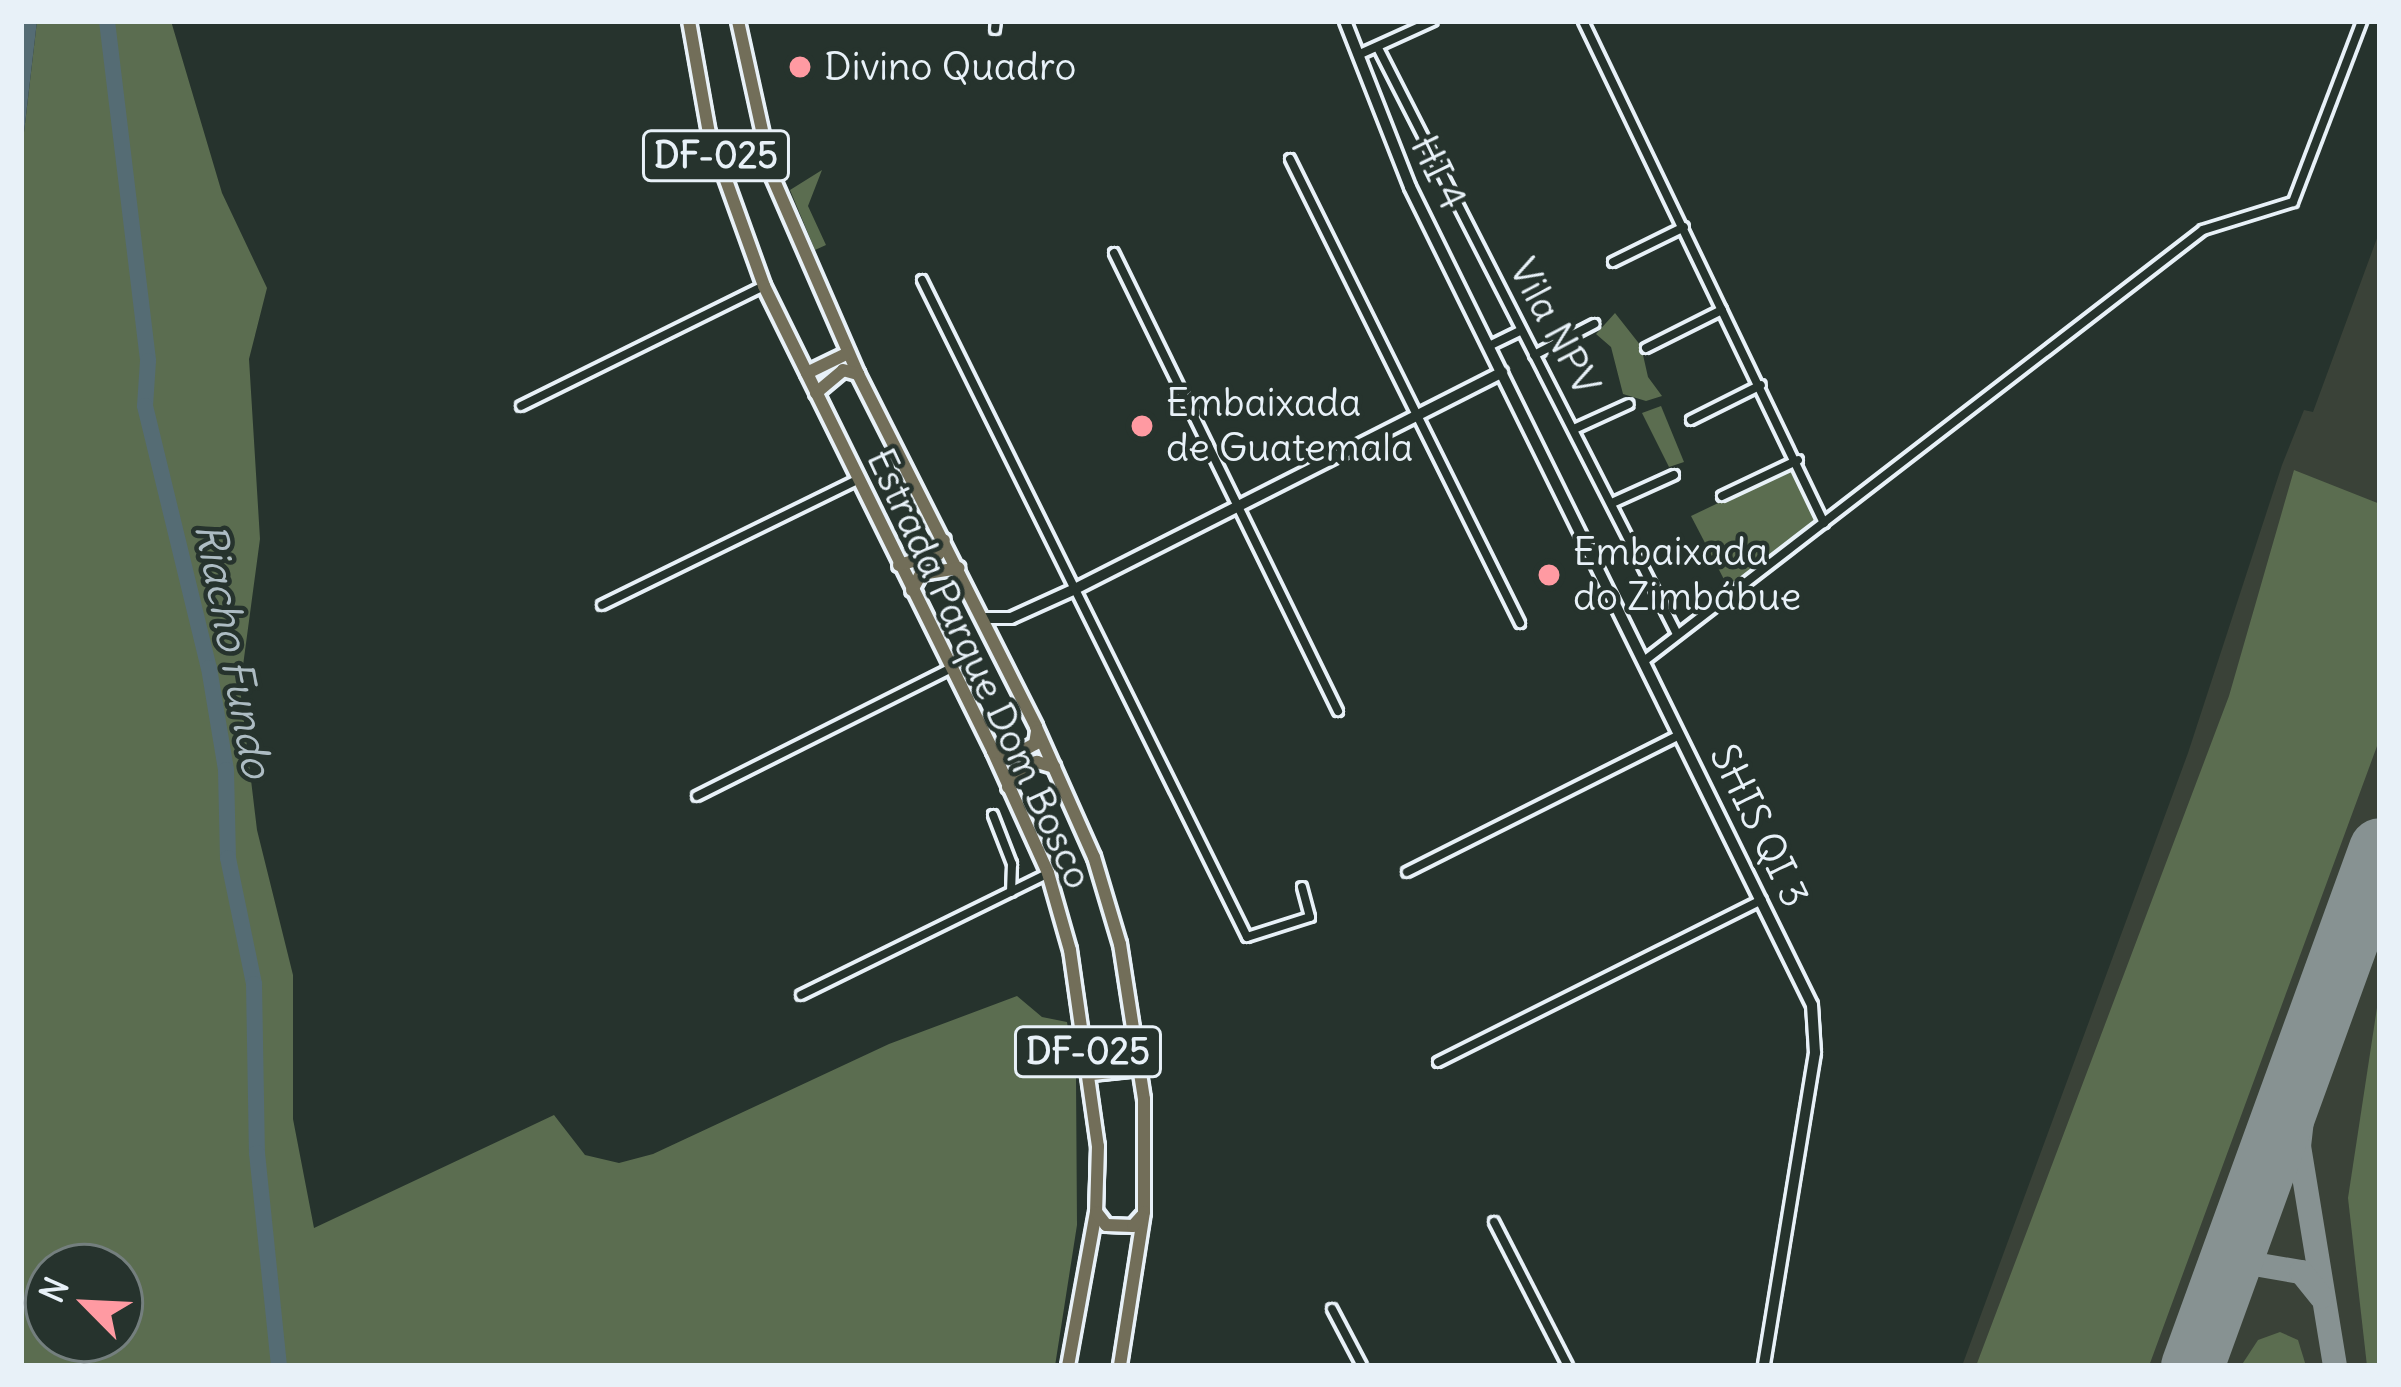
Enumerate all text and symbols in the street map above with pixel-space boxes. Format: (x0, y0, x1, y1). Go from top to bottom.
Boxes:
place label: Divino Quadro (824, 44, 1076, 90)
marker: Divino Quadro (787, 54, 813, 80)
road number: DF-025 (641, 126, 791, 186)
street label: HI 4 (1400, 128, 1476, 218)
street label: Vila NPV (1499, 251, 1609, 403)
place label: Embaixada de Guatemala (1166, 381, 1413, 472)
marker: Embaixada de Guatemala (1129, 413, 1155, 439)
street label: Estrada Parque Dom Bosco (856, 441, 1102, 897)
water label: Riacho Fundo (185, 518, 283, 782)
place label: Embaixada do Zimbábue (1573, 530, 1801, 621)
marker: Embaixada do Zimbábue (1536, 562, 1562, 588)
street label: SHIS QI 3 (1700, 737, 1818, 915)
road number: DF-025 (1013, 1022, 1163, 1082)
north arrow (24, 1243, 144, 1363)
text: N (30, 1271, 78, 1309)

